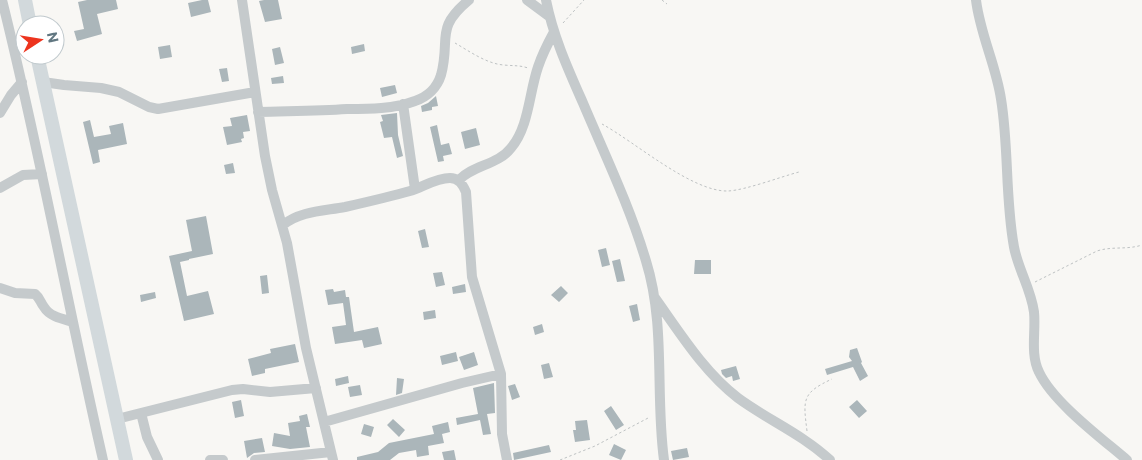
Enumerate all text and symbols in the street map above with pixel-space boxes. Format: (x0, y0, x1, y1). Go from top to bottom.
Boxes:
north arrow (15, 15, 65, 65)
text: N (44, 30, 63, 44)

